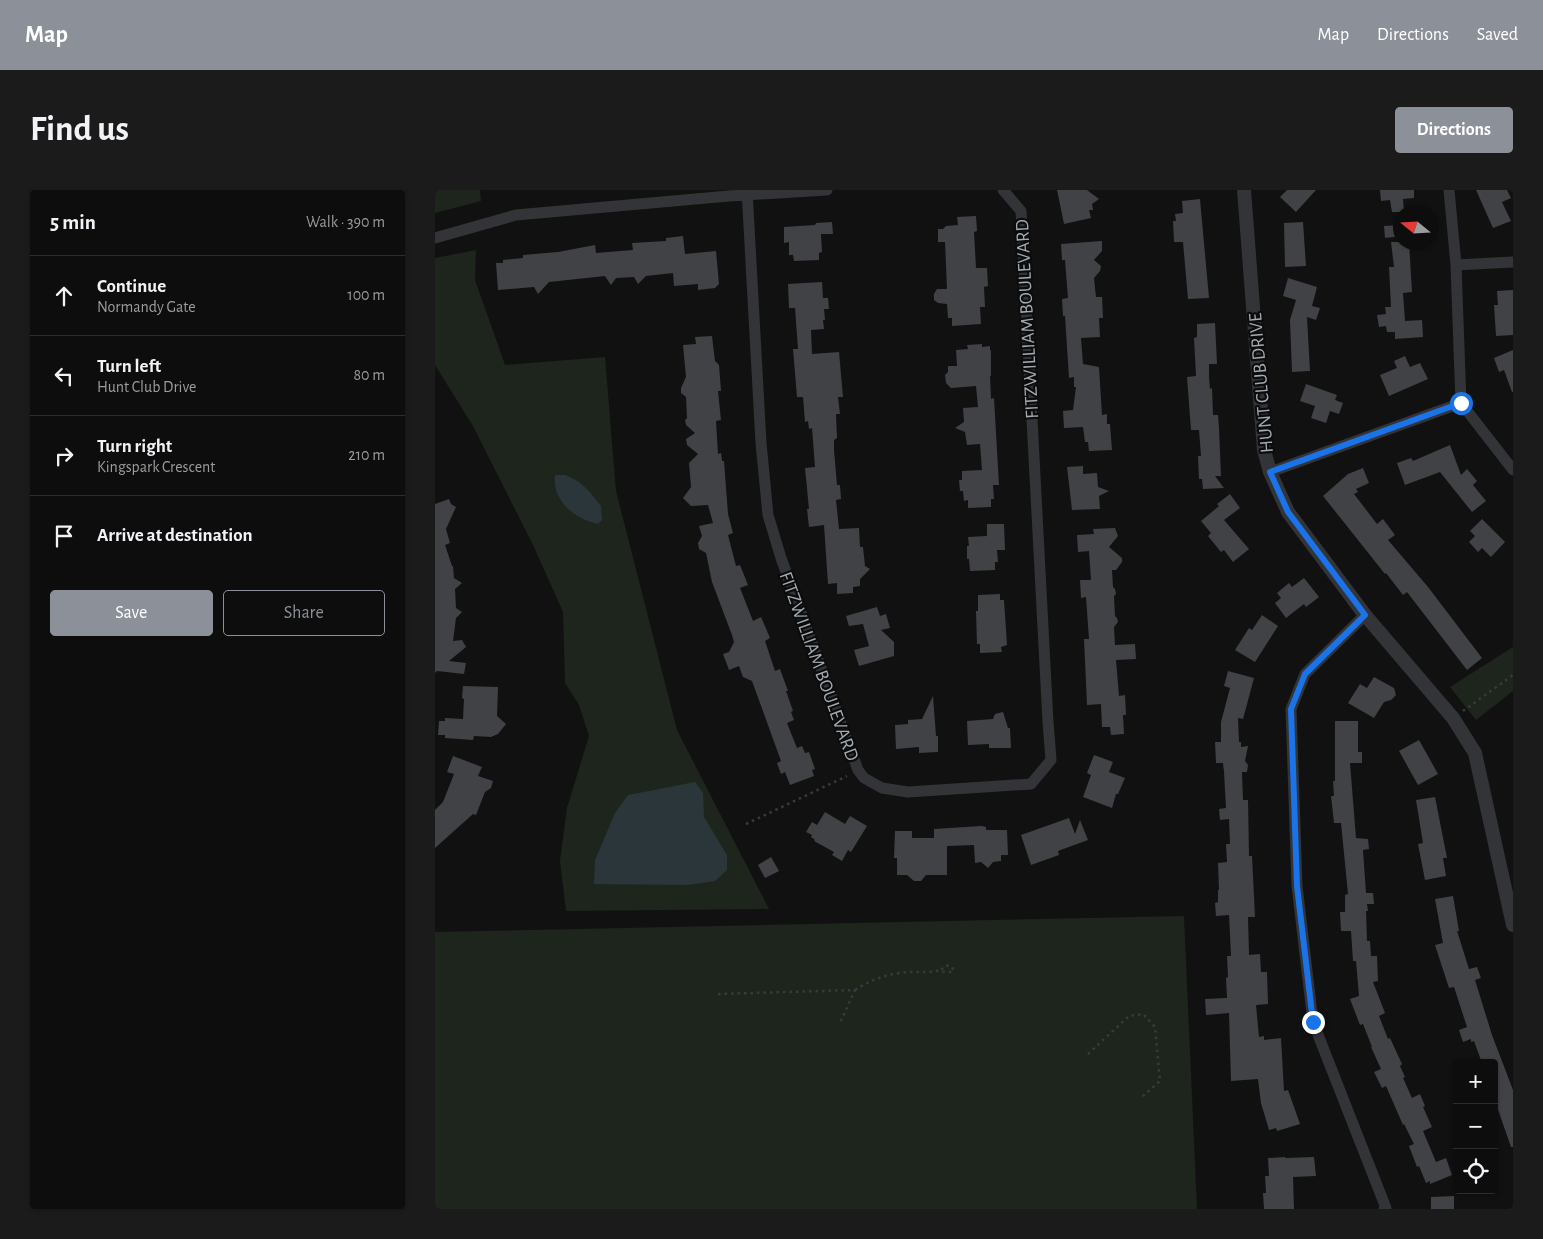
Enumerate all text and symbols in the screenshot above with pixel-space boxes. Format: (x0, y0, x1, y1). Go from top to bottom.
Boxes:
text: Map (25, 23, 68, 47)
text: Map (1318, 26, 1349, 44)
text: Directions (1377, 26, 1449, 44)
text: Saved (1477, 26, 1518, 44)
button: Directions (1395, 107, 1513, 153)
text: Find us (30, 112, 129, 147)
north arrow (1393, 205, 1438, 250)
text: 5 min (50, 212, 96, 233)
text: Walk · 390 m (306, 214, 385, 230)
street label: FITZWILLIAM BOULEVARD (1013, 219, 1042, 419)
text: Continue (97, 277, 166, 296)
icon: ahead (50, 282, 78, 310)
text: 100 m (347, 287, 385, 303)
text: Normandy Gate (97, 299, 196, 315)
street label: HUNT CLUB DRIVE (1246, 312, 1277, 454)
text: Turn left (97, 357, 161, 376)
icon: left (50, 362, 78, 390)
text: 80 m (354, 367, 385, 383)
text: Hunt Club Drive (97, 379, 196, 395)
route start (1450, 392, 1473, 415)
text: Turn right (97, 437, 172, 456)
icon: right (50, 442, 78, 470)
text: 210 m (348, 447, 385, 463)
text: Kingspark Crescent (97, 459, 215, 475)
icon: arrive (50, 522, 78, 550)
text: Arrive at destination (97, 526, 253, 545)
street label: FITZWILLIAM BOULEVARD (775, 569, 862, 764)
button: Save (50, 590, 213, 636)
button: Share (223, 590, 385, 636)
route end (1302, 1011, 1325, 1034)
map controls (1453, 1059, 1498, 1194)
button: + (1453, 1059, 1498, 1104)
button: − (1453, 1104, 1498, 1149)
button: locate (1453, 1149, 1498, 1194)

